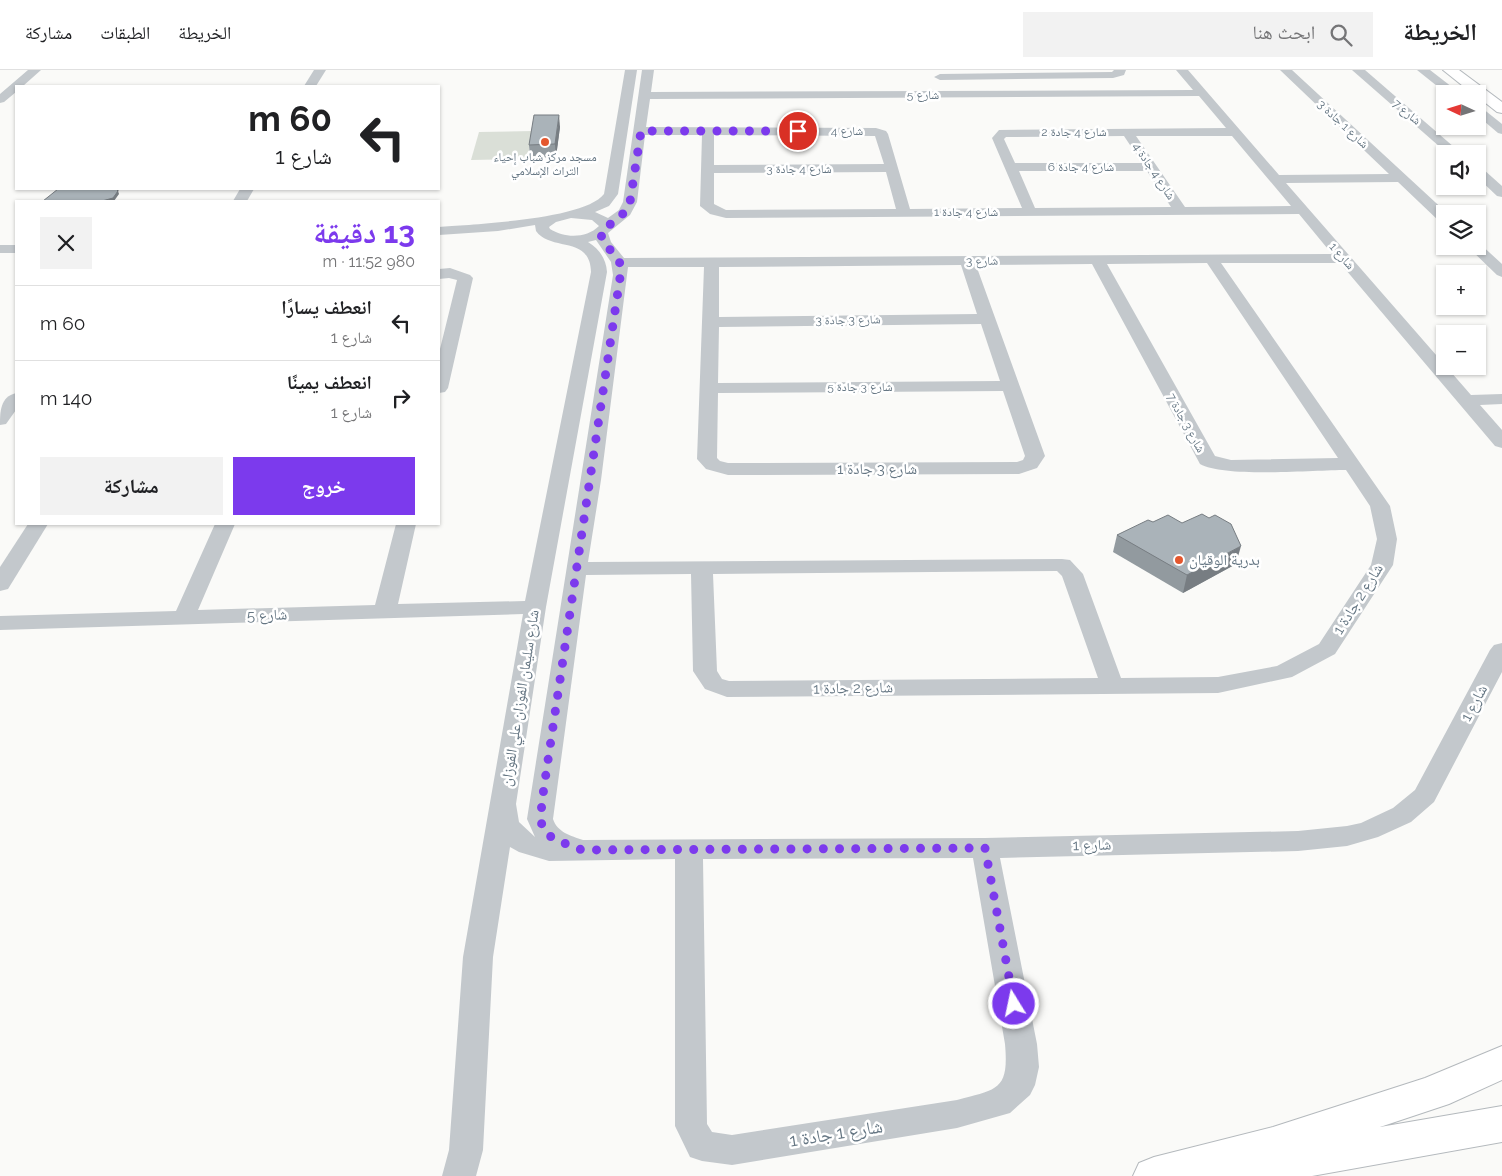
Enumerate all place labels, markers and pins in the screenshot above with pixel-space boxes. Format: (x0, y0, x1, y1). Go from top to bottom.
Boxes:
pin (777, 110, 819, 152)
marker: مسجد مركز شباب إحياء التراث الإسلامي (539, 136, 551, 148)
place label: مسجد مركز شباب إحياء التراث الإسلامي (493, 150, 597, 181)
place label: بدرية الوقيان (1189, 551, 1260, 570)
marker: بدرية الوقيان (1173, 554, 1185, 566)

